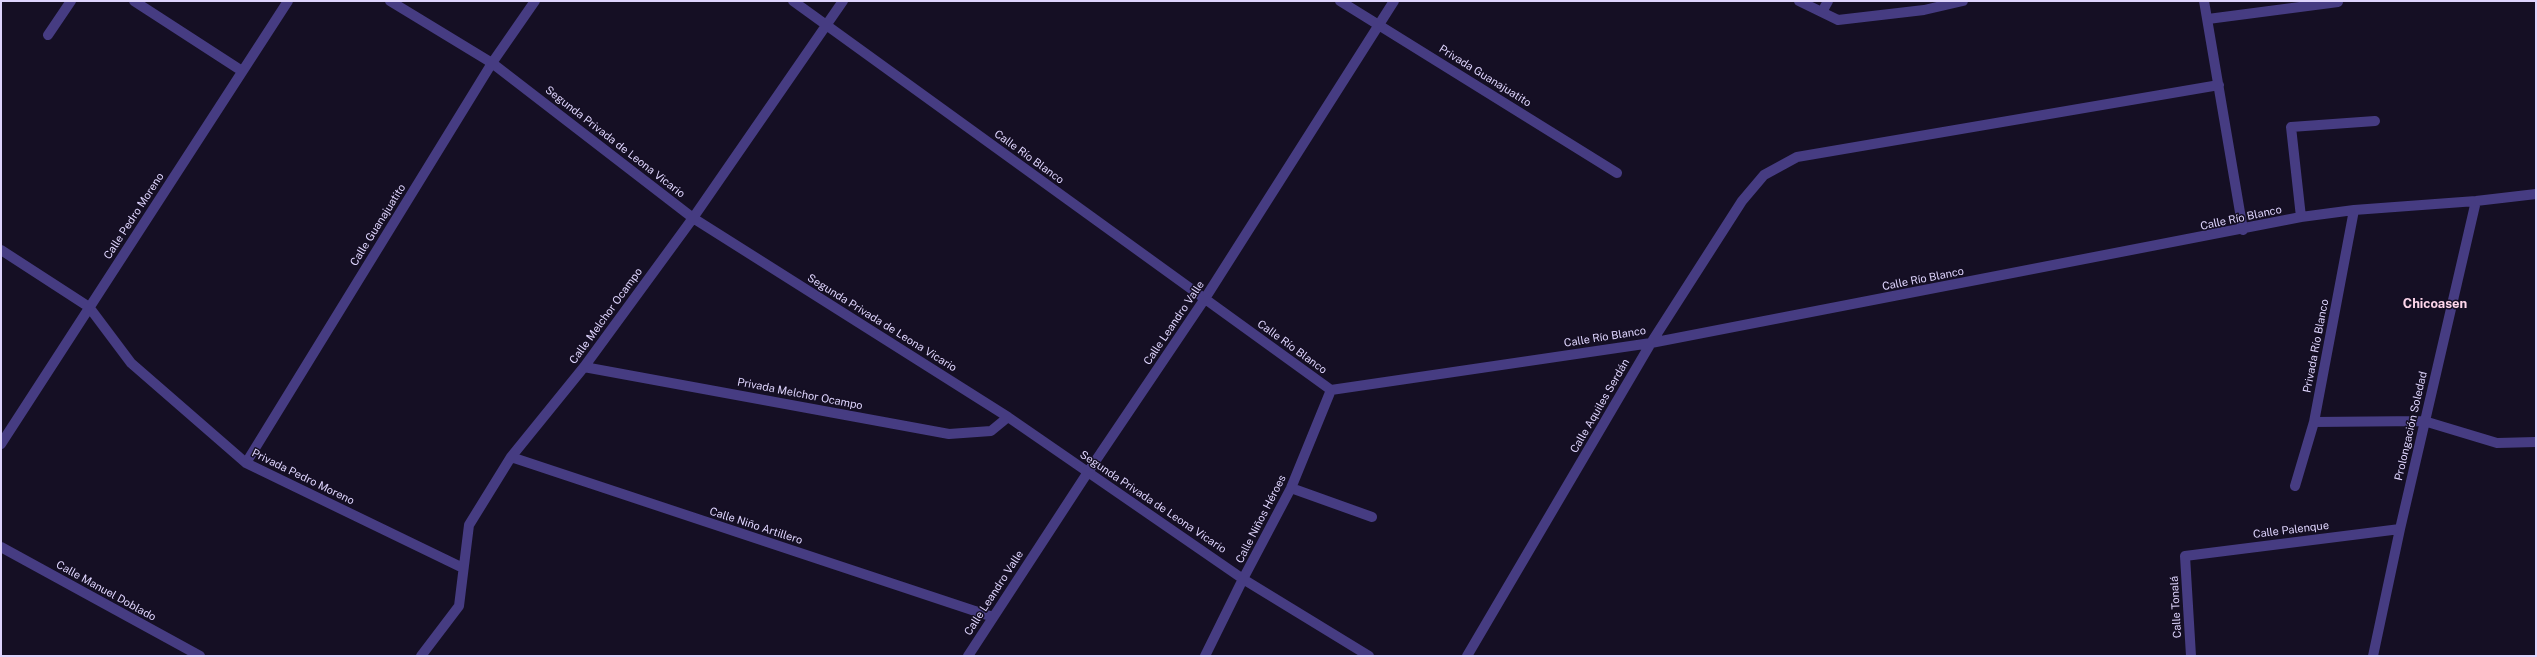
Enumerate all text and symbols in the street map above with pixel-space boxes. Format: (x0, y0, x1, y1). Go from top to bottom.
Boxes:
street label: Privada Guanajuatito (1436, 42, 1534, 110)
street label: Segunda Privada de Leona Vicario (542, 83, 688, 201)
street label: Calle Río Blanco (992, 127, 1066, 187)
street label: Calle Pedro Moreno (101, 170, 167, 262)
street label: Calle Guanajuatito (347, 182, 409, 268)
street label: Calle Río Blanco (2199, 203, 2283, 233)
street label: Calle Melchor Ocampo (567, 265, 645, 367)
street label: Calle Río Blanco (1881, 265, 1965, 293)
street label: Segunda Privada de Leona Vicario (805, 271, 959, 375)
street label: Calle Leandro Valle (1141, 278, 1207, 368)
district label: Chicoasen (2403, 296, 2467, 312)
street label: Privada Río Blanco (2300, 298, 2332, 394)
street label: Calle Río Blanco (1255, 317, 1329, 377)
street label: Calle Río Blanco (1563, 324, 1647, 350)
street label: Calle Aquiles Serdán (1568, 357, 1632, 455)
street label: Prolongación Soledad (2392, 370, 2430, 482)
street label: Privada Melchor Ocampo (736, 375, 864, 413)
street label: Privada Pedro Moreno (249, 446, 357, 508)
street label: Segunda Privada de Leona Vicario (1077, 448, 1229, 556)
street label: Calle Niños Héroes (1233, 473, 1289, 565)
street label: Calle Niño Artillero (708, 505, 804, 547)
street label: Calle Palenque (2252, 519, 2330, 541)
street label: Calle Leandro Valle (962, 548, 1026, 638)
street label: Calle Manuel Doblado (54, 558, 158, 624)
street label: Calle Tonalá (2168, 575, 2184, 639)

